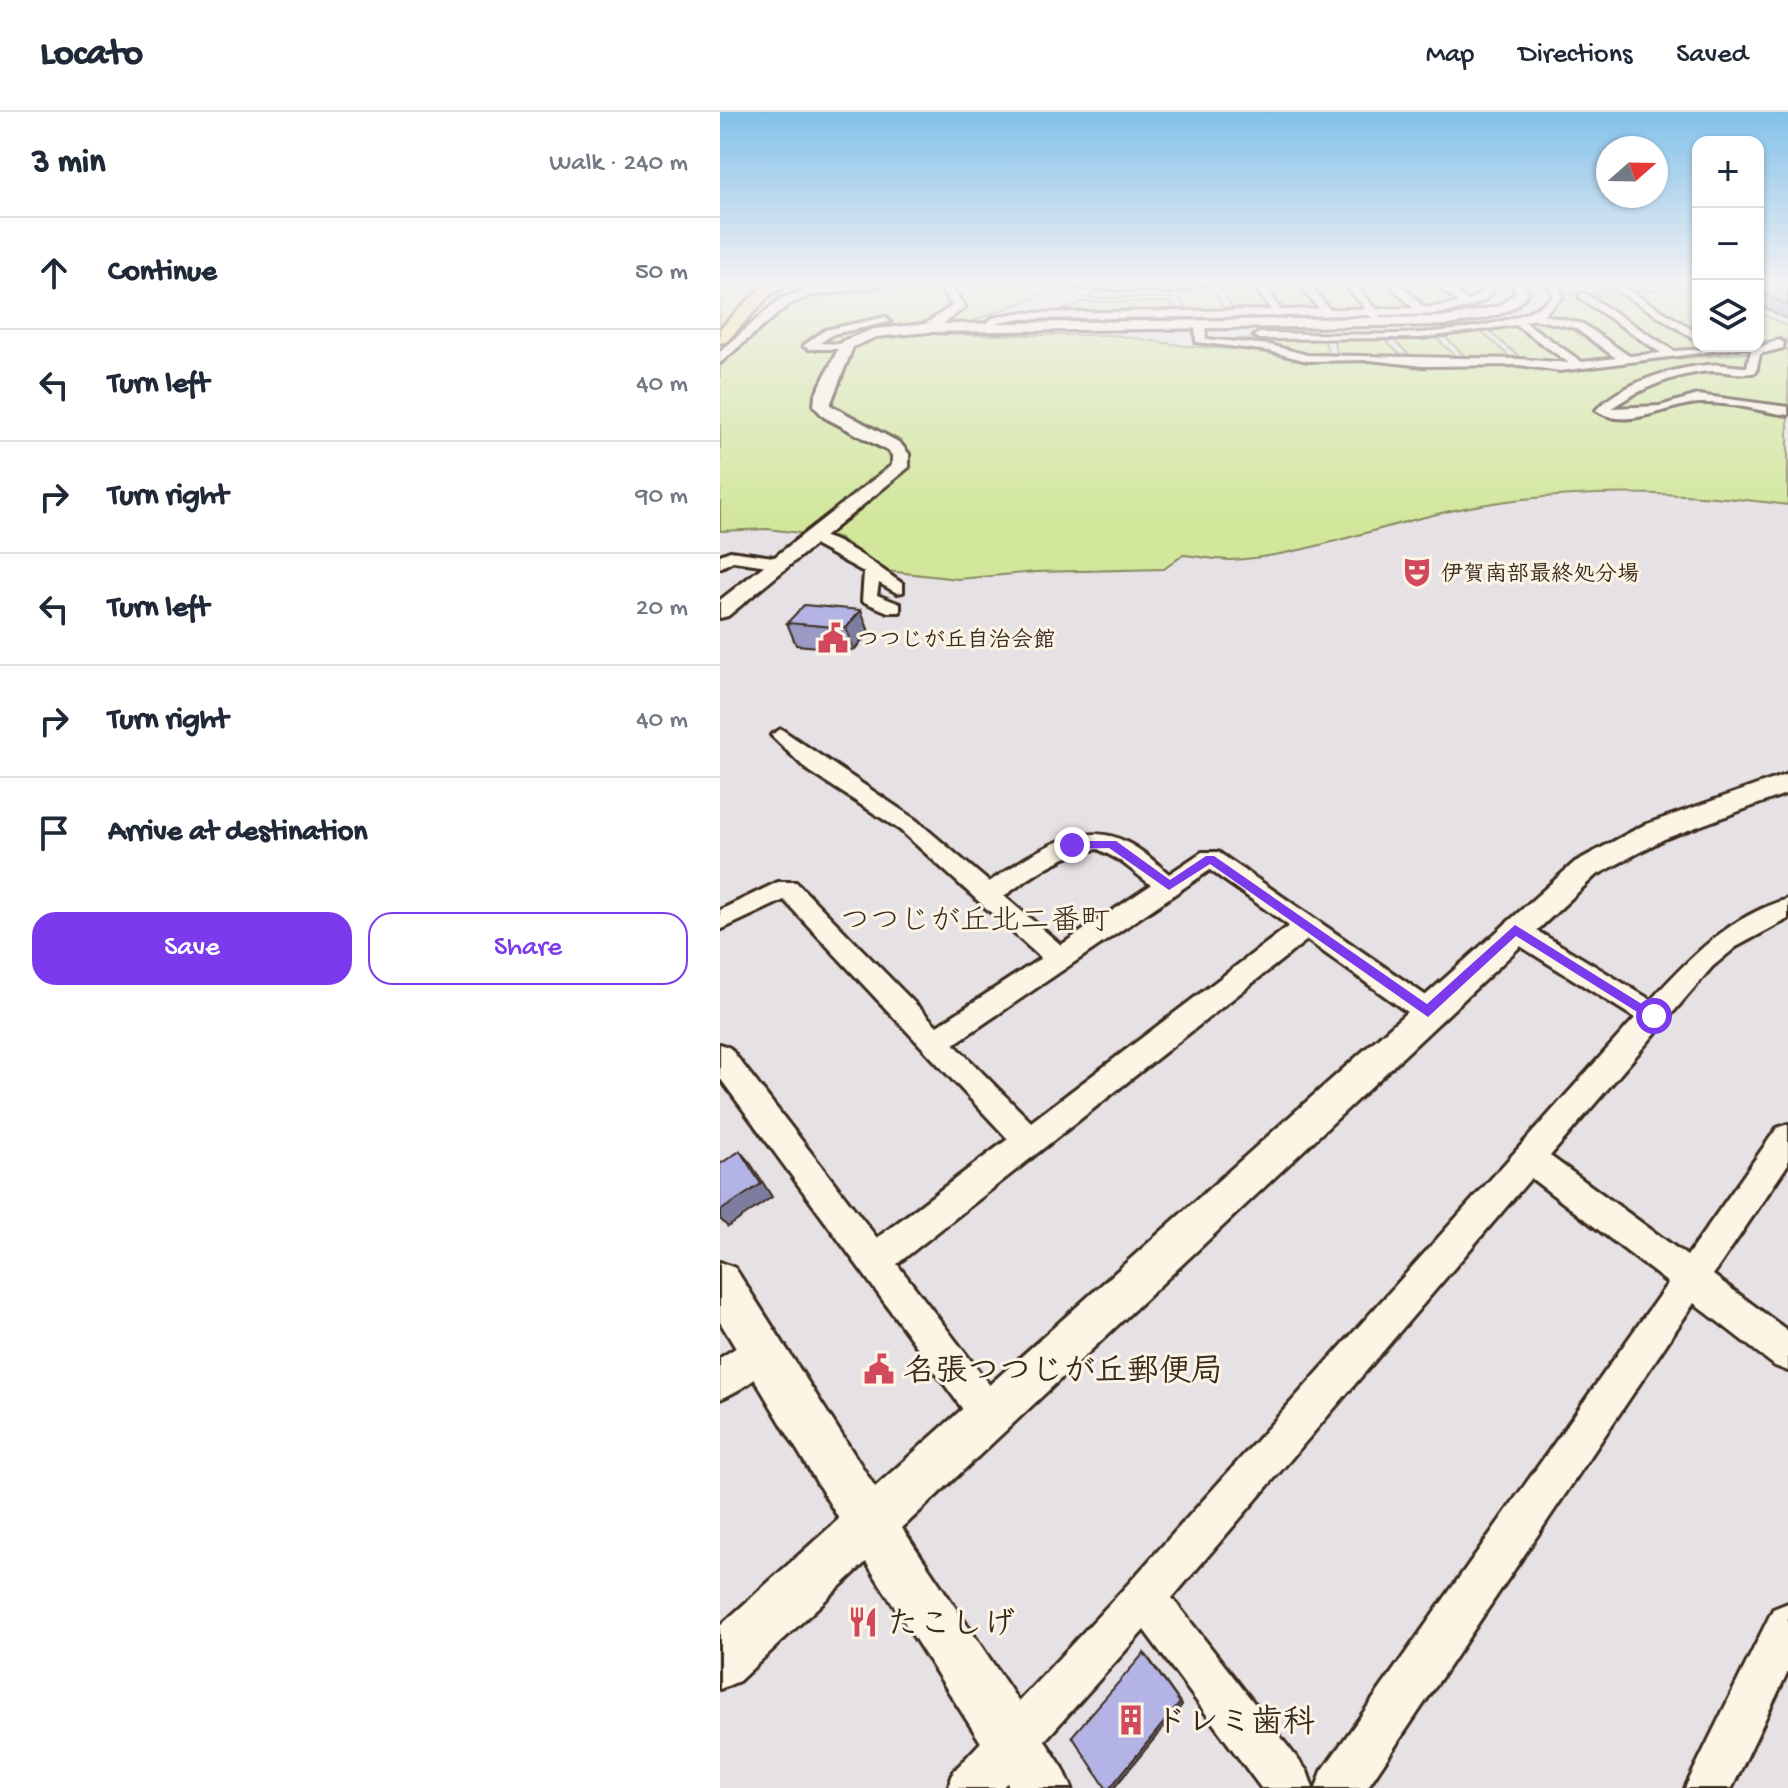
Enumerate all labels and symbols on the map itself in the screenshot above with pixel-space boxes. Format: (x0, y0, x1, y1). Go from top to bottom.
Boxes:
north arrow (1596, 136, 1668, 208)
theatre icon: 伊賀南部最終処分場 (1400, 555, 1434, 589)
place label: 伊賀南部最終処分場 (1441, 561, 1639, 589)
public building icon: つつじが丘自治会館 (816, 621, 850, 655)
place label: つつじが丘自治会館 (857, 627, 1055, 655)
route end (1054, 827, 1090, 863)
district label: つつじが丘北二番町 (840, 905, 1110, 941)
route start (1636, 998, 1672, 1034)
public building icon: 名張つつじが丘郵便局 (862, 1352, 896, 1386)
place label: 名張つつじが丘郵便局 (903, 1354, 1223, 1393)
restaurant icon: たこしげ (846, 1605, 880, 1639)
place label: たこしげ (887, 1607, 1015, 1646)
building icon: ドレミ歯科 (1114, 1703, 1148, 1737)
place label: ドレミ歯科 (1155, 1704, 1315, 1744)

